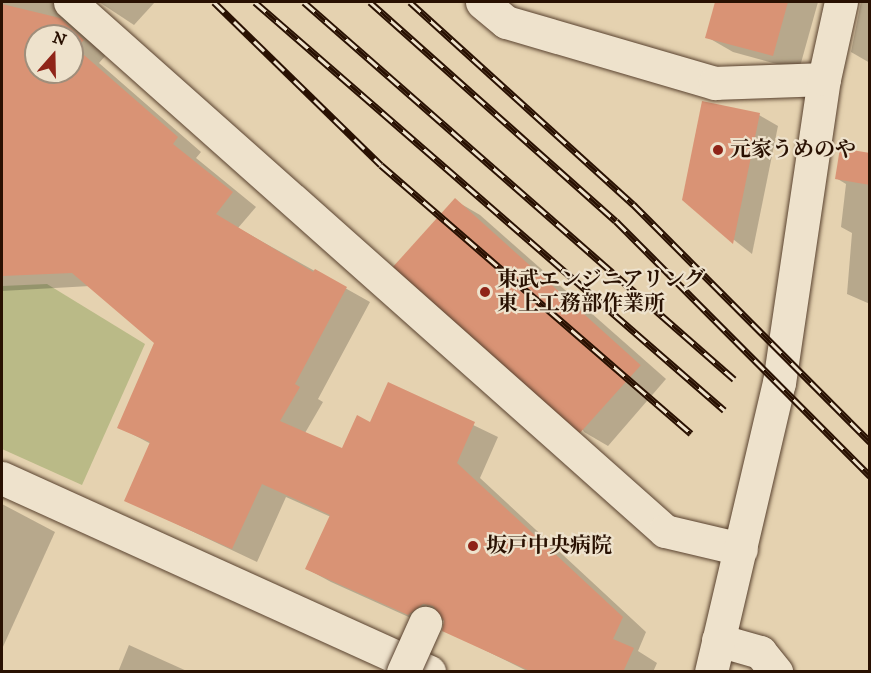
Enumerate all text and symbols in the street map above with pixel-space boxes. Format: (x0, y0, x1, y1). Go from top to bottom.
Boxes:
north arrow (24, 24, 84, 84)
text: N (50, 27, 69, 51)
place label: 元家うめのや (730, 137, 856, 163)
marker: 元家うめのや (711, 143, 725, 157)
place label: 東武エンジニアリング 東上工務部作業所 (497, 267, 707, 317)
marker: 東武エンジニアリング 東上工務部作業所 (478, 285, 492, 299)
place label: 坂戸中央病院 (486, 533, 612, 559)
marker: 坂戸中央病院 (464, 537, 482, 555)

